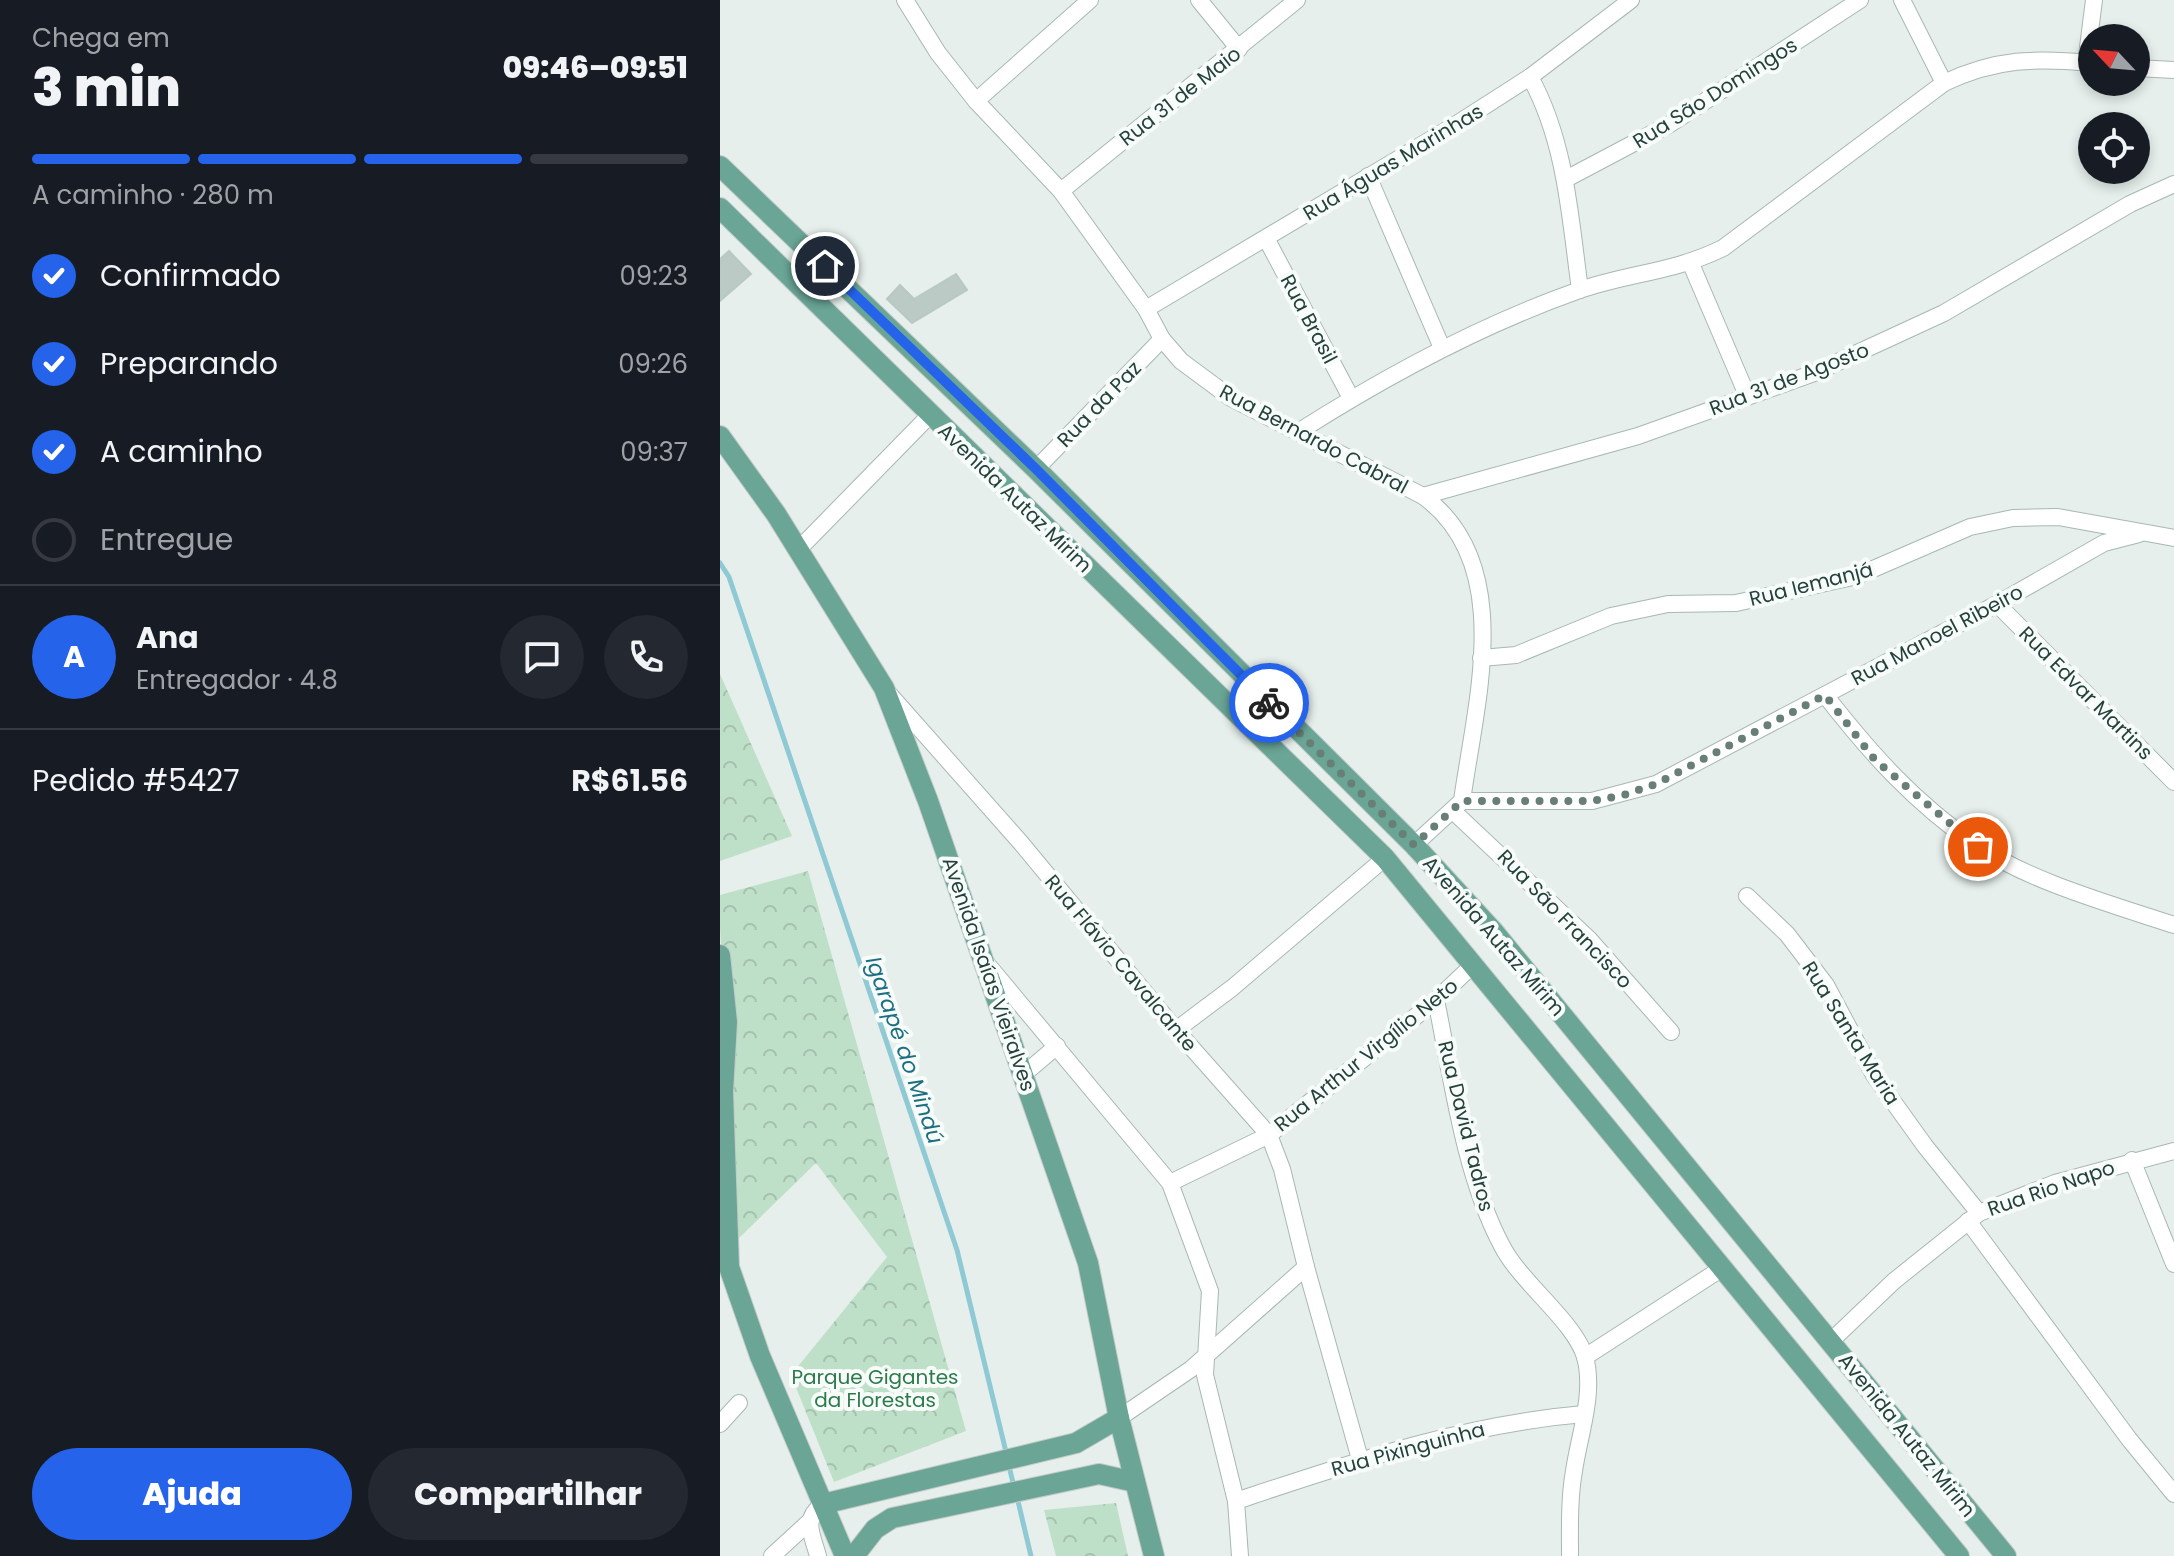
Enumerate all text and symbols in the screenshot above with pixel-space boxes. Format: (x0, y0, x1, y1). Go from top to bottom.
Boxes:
text: Chega em (32, 20, 170, 56)
north arrow (2078, 24, 2150, 96)
map controls (2078, 24, 2150, 184)
street label: Rua São Domingos (1627, 31, 1803, 155)
street label: Rua 31 de Maio (1113, 40, 1247, 152)
text: 09:46–09:51 (502, 46, 688, 89)
text: 3 min (32, 51, 181, 124)
street label: Rua Águas Marinhas (1298, 97, 1488, 227)
button: locate (2078, 112, 2150, 184)
text: A caminho · 280 m (32, 177, 274, 213)
pin (791, 232, 859, 300)
icon: home (803, 244, 847, 288)
icon: check (32, 254, 76, 298)
text: Confirmado (100, 254, 281, 297)
text: 09:23 (619, 258, 688, 294)
street label: Rua Brasil (1274, 269, 1344, 369)
street label: Rua 31 de Agosto (1705, 336, 1873, 422)
icon: check (32, 342, 76, 386)
text: Preparando (100, 342, 278, 385)
text: 09:26 (618, 346, 688, 382)
street label: Rua da Paz (1051, 355, 1147, 453)
street label: Rua Bernardo Cabral (1215, 377, 1413, 501)
street label: Avenida Autaz Mirim (932, 417, 1098, 579)
icon: check (32, 430, 76, 474)
text: A caminho (100, 430, 263, 473)
text: 09:37 (620, 434, 688, 470)
text: Entregue (100, 518, 233, 561)
street label: Rua Iemanjá (1746, 555, 1876, 613)
street label: Rua Manoel Ribeiro (1846, 578, 2028, 692)
button: chat (500, 615, 584, 699)
button: phone (604, 615, 688, 699)
text: Ana (136, 616, 199, 659)
street label: Rua Edvar Martins (2013, 620, 2159, 766)
text: A (63, 635, 85, 678)
text: Entregador · 4.8 (136, 662, 338, 698)
courier (1229, 663, 1309, 743)
icon: bike (1247, 681, 1291, 725)
text: Pedido #5427 (32, 759, 240, 802)
text: R$61.56 (571, 759, 688, 802)
pin (1944, 813, 2012, 881)
icon: bag (1956, 825, 2000, 869)
street label: Rua São Francisco (1491, 843, 1639, 995)
street label: Avenida Autaz Mirim (1417, 850, 1571, 1022)
street label: Avenida Isaías Vieiralves (936, 853, 1042, 1095)
street label: Rua Flávio Cavalcante (1038, 868, 1204, 1058)
water label: Igarapé do Mindú (858, 952, 951, 1148)
street label: Rua Santa Maria (1795, 956, 1907, 1110)
street label: Rua Arthur Virgílio Neto (1268, 972, 1464, 1138)
street label: Rua David Tadros (1431, 1038, 1501, 1214)
street label: Rua Rio Napo (1984, 1153, 2118, 1223)
street label: Avenida Autaz Mirim (1832, 1347, 1982, 1523)
park label: Parque Gigantes da Florestas (791, 1363, 959, 1414)
street label: Rua Pixinguinha (1328, 1415, 1488, 1483)
button: Ajuda (32, 1448, 352, 1540)
button: Compartilhar (368, 1448, 688, 1540)

